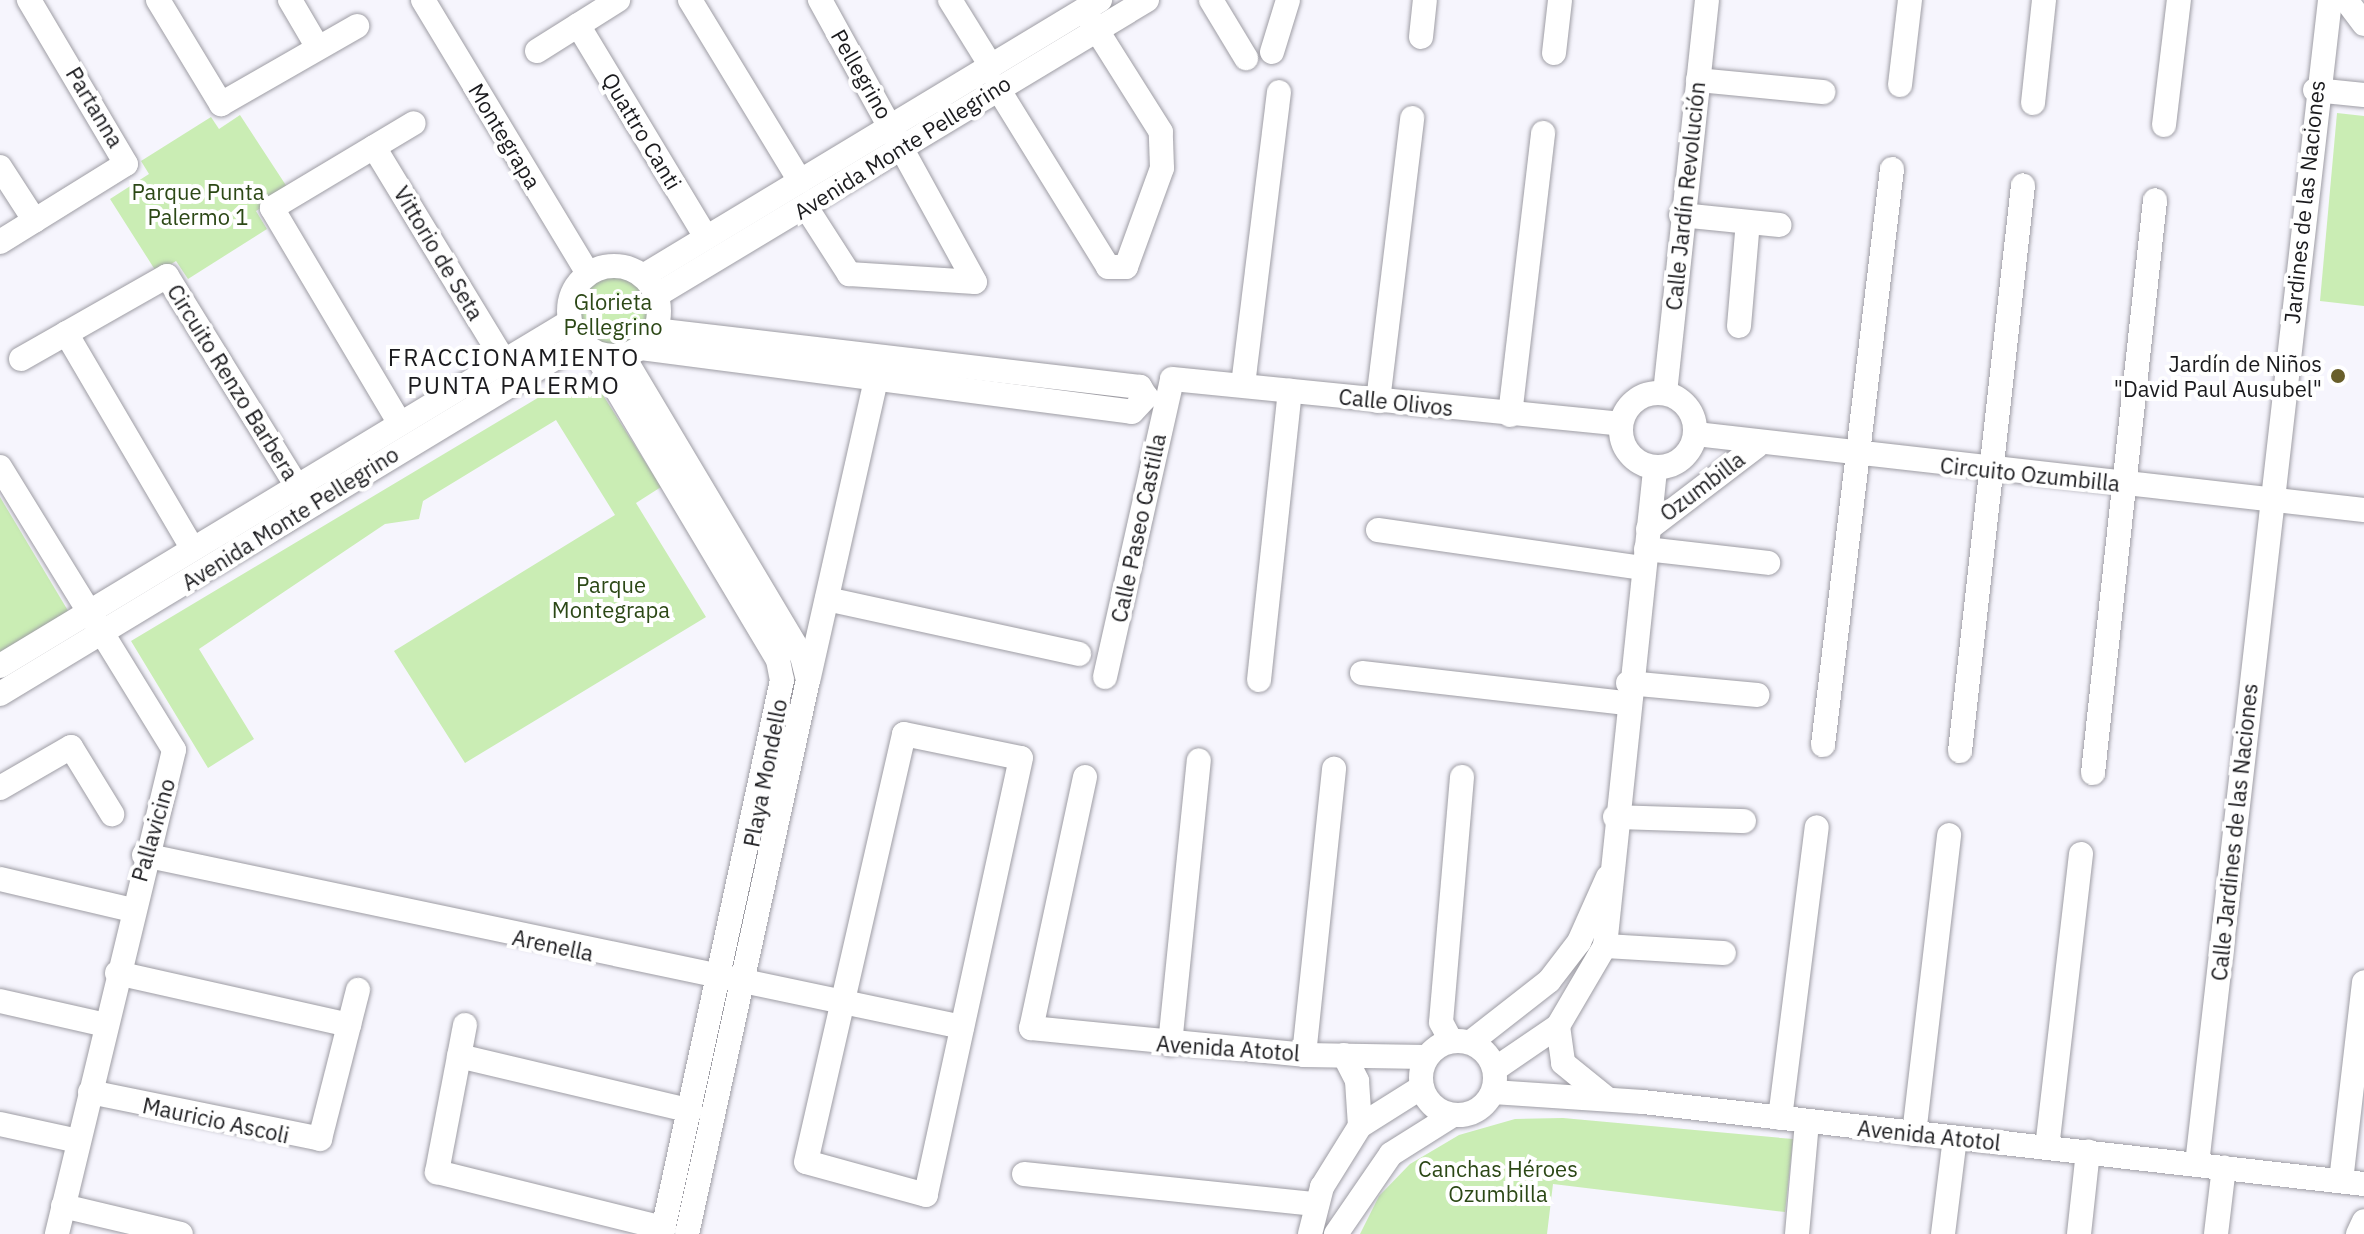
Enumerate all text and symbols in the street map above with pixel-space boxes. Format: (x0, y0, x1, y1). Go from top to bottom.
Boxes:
street label: Pellegrino (826, 25, 898, 123)
street label: Partanna (61, 62, 129, 152)
street label: Quattro Canti (597, 68, 687, 194)
street label: Avenida Monte Pellegrino (789, 69, 1015, 225)
street label: Montegrapa (463, 79, 547, 193)
street label: Jardines de las Naciones (2278, 79, 2330, 325)
street label: Calle Jardín Revolución (1660, 80, 1710, 312)
park label: Parque Punta Palermo 1 (131, 178, 265, 230)
street label: Vittorio de Seta (389, 181, 489, 325)
street label: Circuito Renzo Barbera (162, 279, 304, 485)
park label: Glorieta Pellegrino (564, 288, 662, 340)
district label: FRACCIONAMIENTO PUNTA PALERMO (388, 344, 640, 400)
place label: Jardín de Niños "David Paul Ausubel" (2114, 350, 2322, 402)
marker: Jardín de Niños "David Paul Ausubel" (2329, 367, 2347, 385)
street label: Calle Olivos (1337, 383, 1455, 421)
street label: Calle Paseo Castilla (1105, 431, 1171, 625)
street label: Avenida Monte Pellegrino (177, 440, 403, 596)
street label: Ozumbilla (1654, 446, 1750, 526)
street label: Circuito Ozumbilla (1939, 451, 2121, 497)
park label: Parque Montegrapa (552, 571, 670, 622)
street label: Calle Jardines de las Naciones (2205, 682, 2263, 982)
street label: Playa Mondello (738, 697, 792, 849)
street label: Pallavicino (126, 775, 180, 885)
street label: Arenella (510, 924, 596, 966)
street label: Avenida Atotol (1155, 1030, 1301, 1066)
street label: Mauricio Ascoli (140, 1092, 292, 1148)
street label: Avenida Atotol (1856, 1114, 2002, 1156)
park label: Canchas Héroes Ozumbilla (1418, 1155, 1578, 1206)

